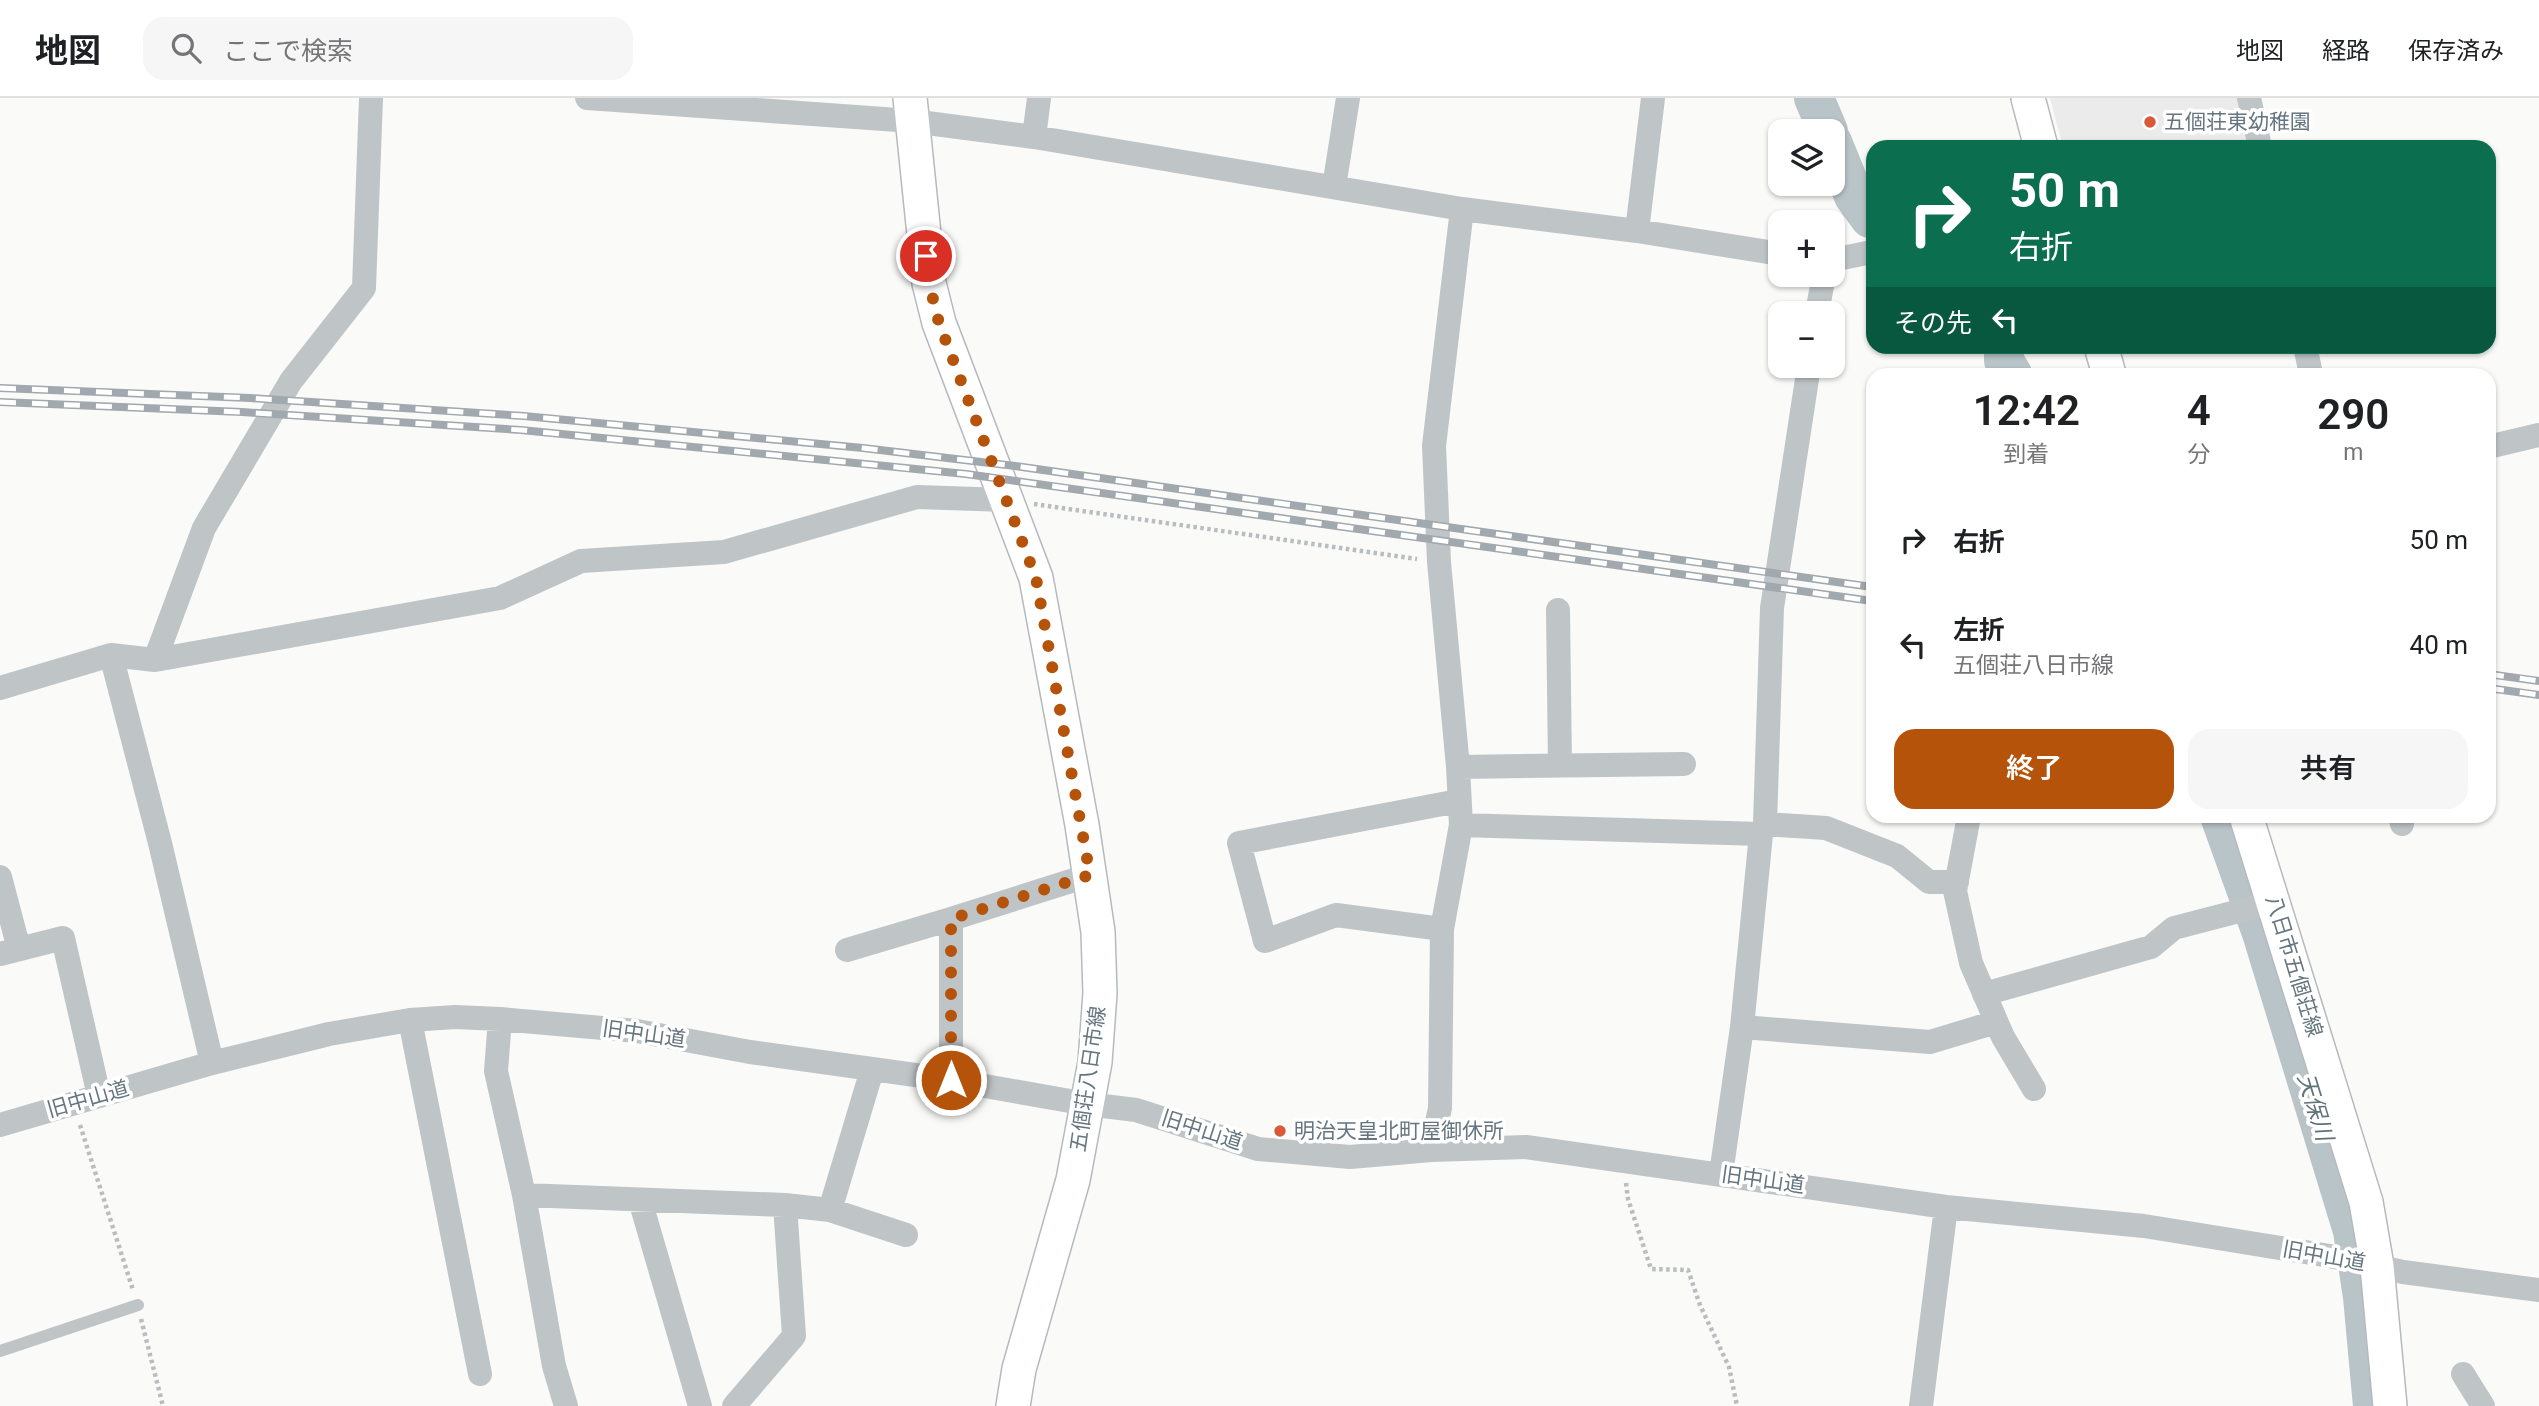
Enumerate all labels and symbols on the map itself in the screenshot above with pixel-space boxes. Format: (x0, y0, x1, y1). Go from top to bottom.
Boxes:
place label: 五個荘東幼稚園 (2164, 110, 2311, 134)
marker: 五個荘東幼稚園 (2142, 114, 2158, 130)
pin (896, 226, 956, 286)
street label: 八日市五個荘線 (2261, 892, 2327, 1040)
street label: 五個荘八日市線 (1066, 1005, 1110, 1153)
street label: 旧中山道 (601, 1016, 687, 1052)
position arrow (914, 1043, 988, 1117)
water label: 天保川 (2292, 1070, 2339, 1147)
street label: 旧中山道 (44, 1076, 132, 1122)
street label: 旧中山道 (1158, 1106, 1246, 1154)
place label: 明治天皇北町屋御休所 (1294, 1119, 1504, 1143)
marker: 明治天皇北町屋御休所 (1272, 1123, 1288, 1139)
street label: 旧中山道 (1720, 1162, 1806, 1198)
street label: 旧中山道 (2281, 1237, 2367, 1275)

